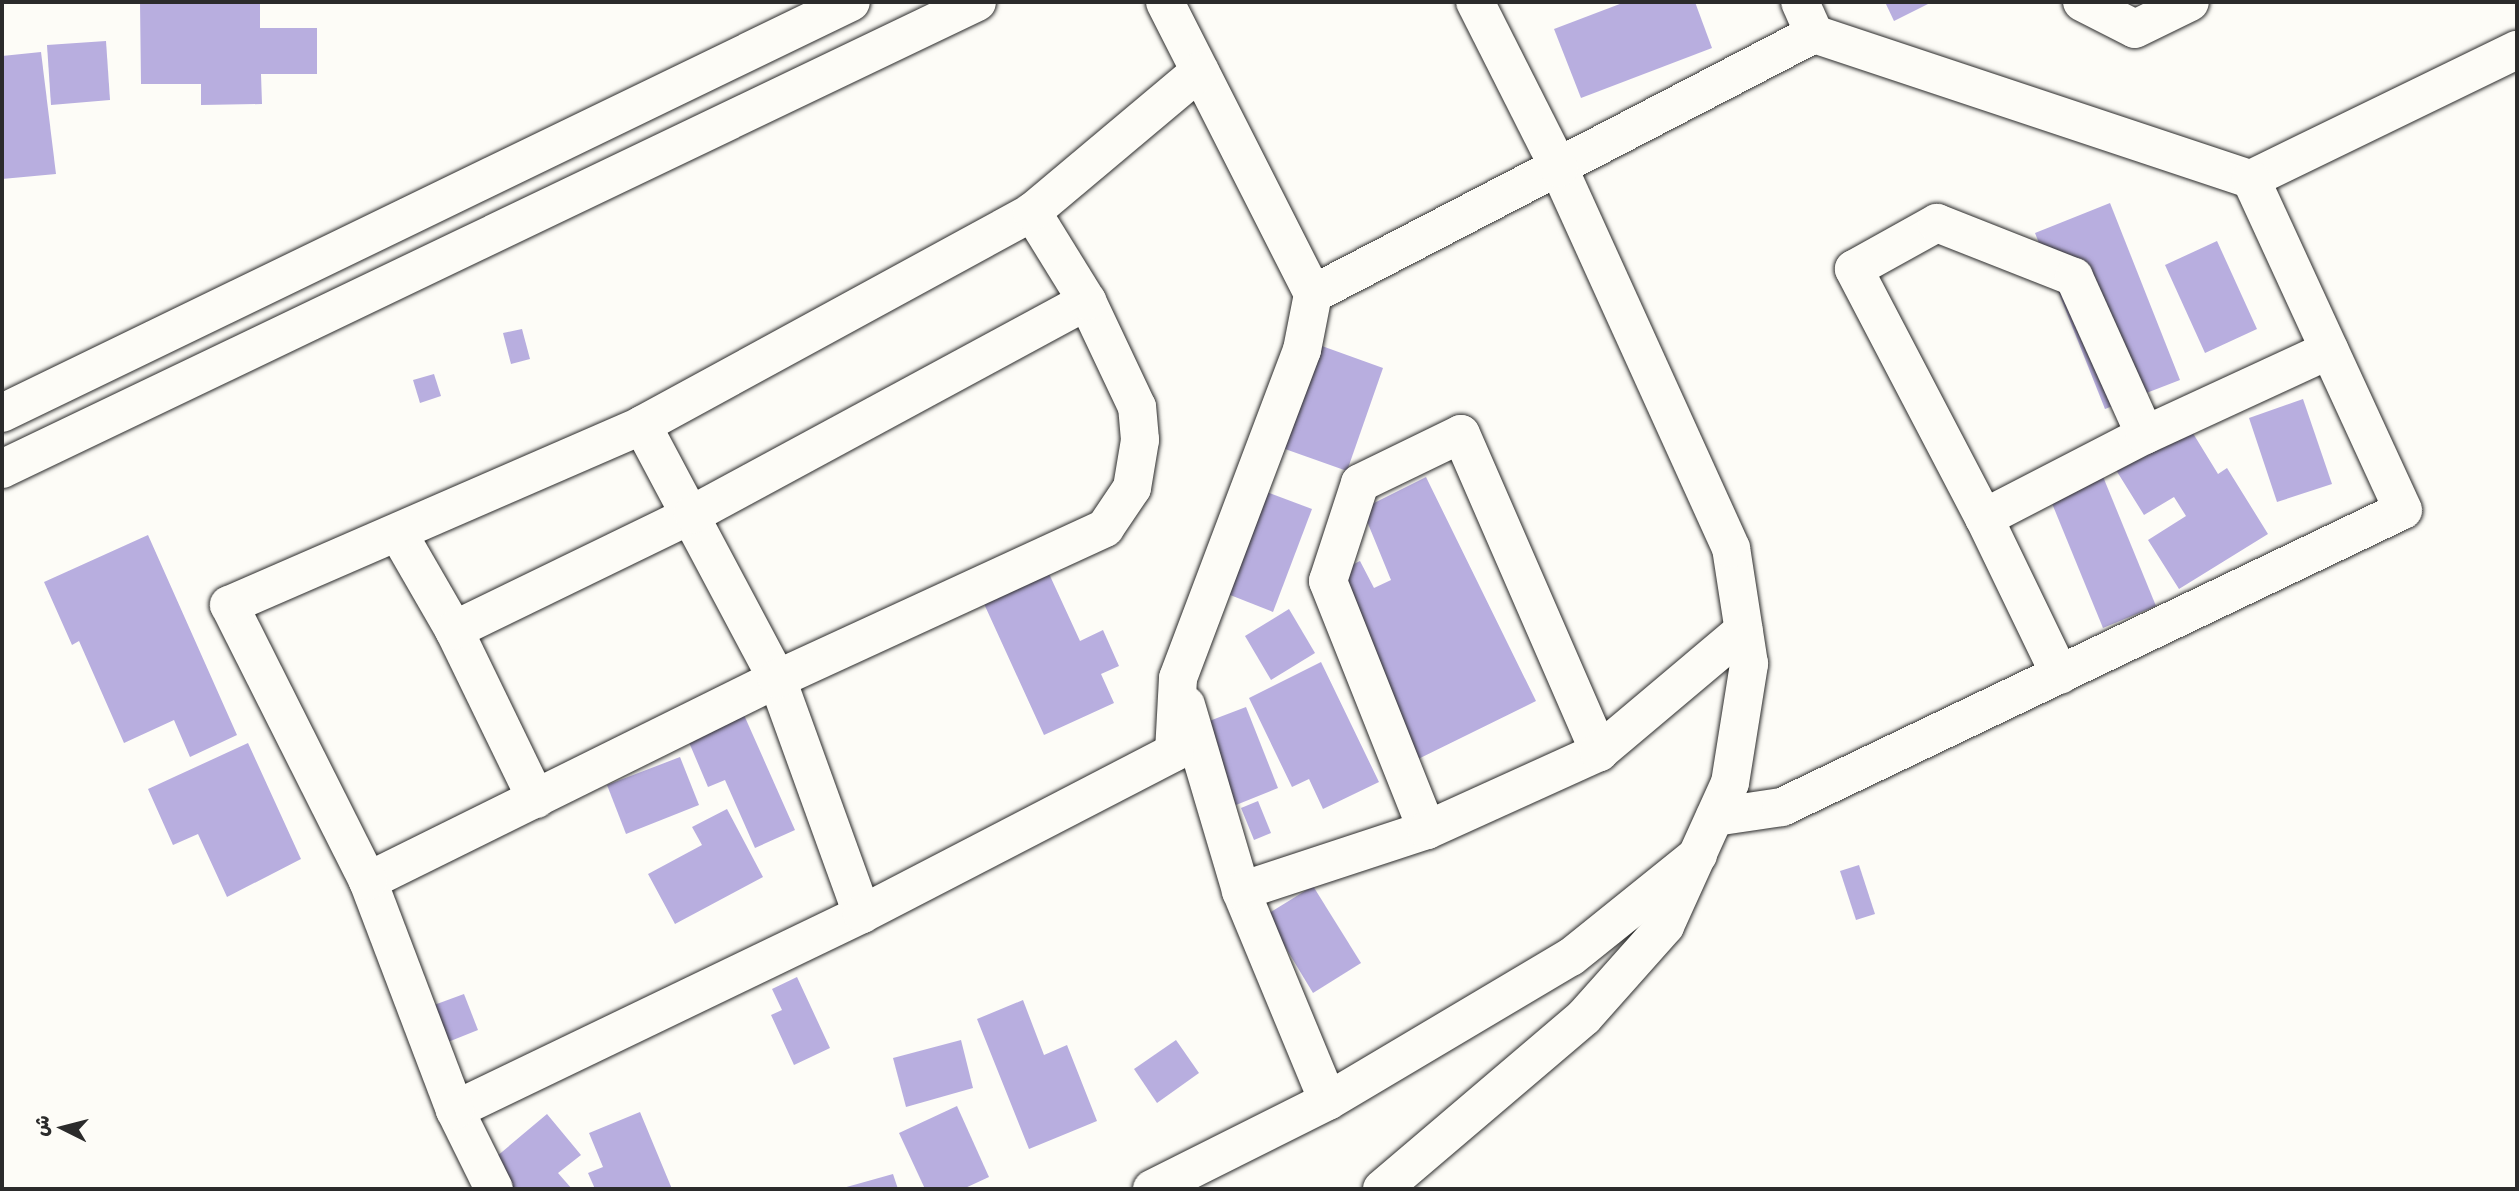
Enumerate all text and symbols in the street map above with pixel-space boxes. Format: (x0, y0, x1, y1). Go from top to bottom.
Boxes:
north arrow (28, 1093, 98, 1163)
text: ش (28, 1114, 55, 1137)

